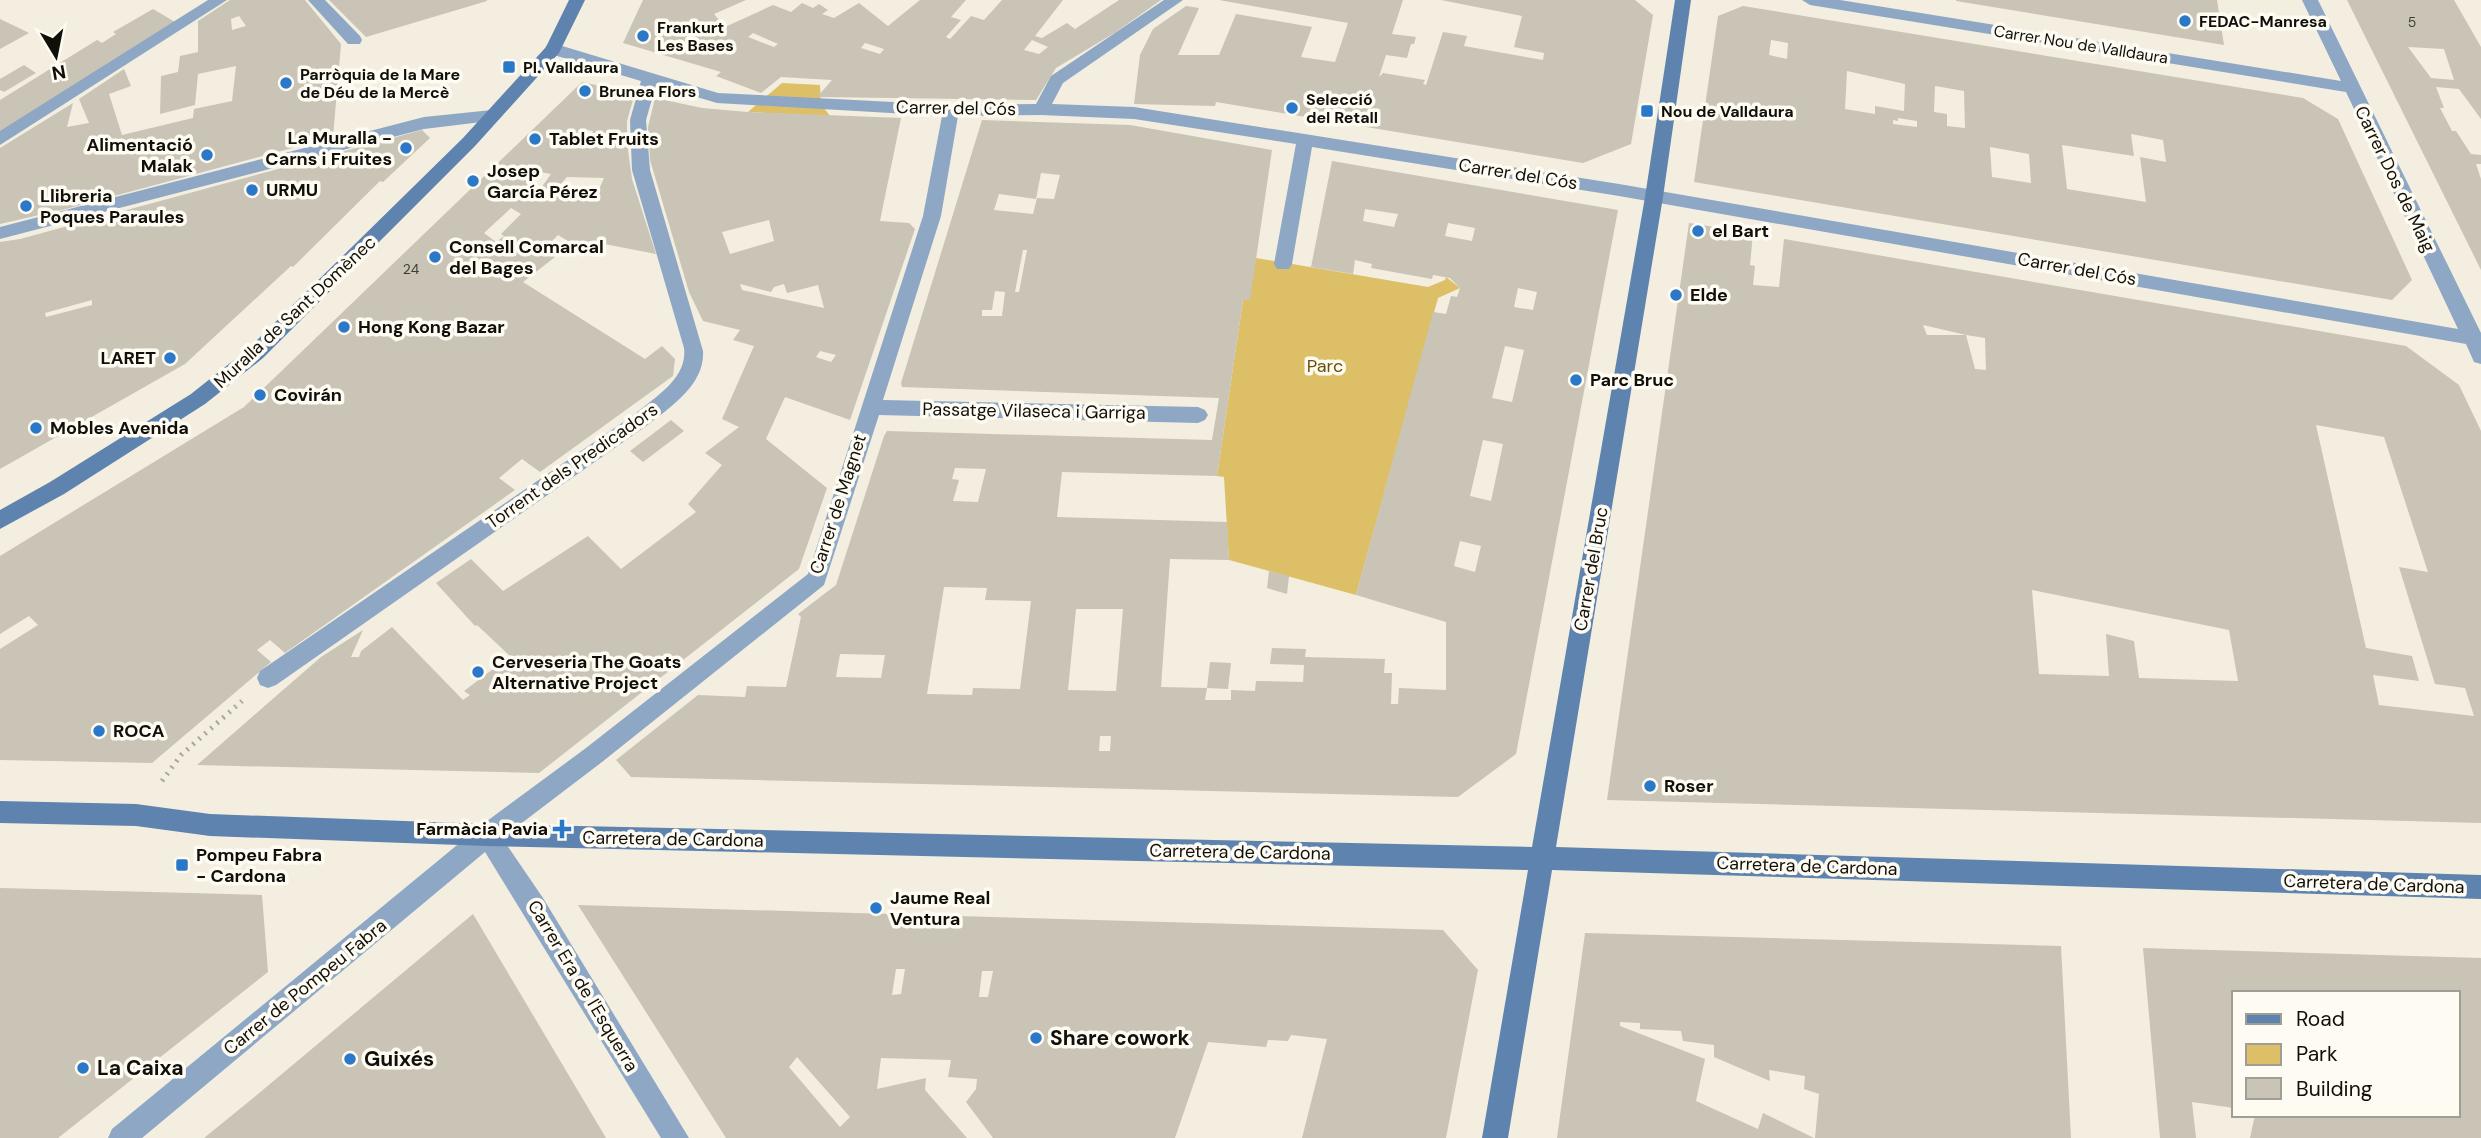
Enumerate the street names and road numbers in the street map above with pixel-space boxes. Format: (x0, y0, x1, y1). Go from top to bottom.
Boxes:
street label: Carrer Nou de Valldaura (1992, 20, 2170, 69)
street label: Carrer del Cós (896, 95, 1016, 121)
street label: Carrer Dos de Maig (2349, 102, 2441, 256)
street label: Carrer del Cós (1457, 153, 1579, 195)
street label: Muralla de Sant Domènec (209, 230, 381, 394)
street label: Carrer del Cós (2016, 247, 2138, 291)
street label: Passatge Vilaseca i Garriga (922, 397, 1146, 425)
street label: Torrent dels Predicadors (481, 398, 663, 534)
street label: Carrer de Magnet (804, 431, 872, 577)
street label: Carrer del Bruc (1568, 505, 1614, 633)
street label: Carretera de Cardona (582, 825, 764, 853)
street label: Carretera de Cardona (1149, 838, 1331, 866)
street label: Carretera de Cardona (1716, 851, 1898, 881)
street label: Carretera de Cardona (2283, 869, 2465, 899)
street label: Carrer Era de l'Esquerra (522, 896, 644, 1076)
street label: Carrer de Pompeu Fabra (218, 914, 392, 1060)

